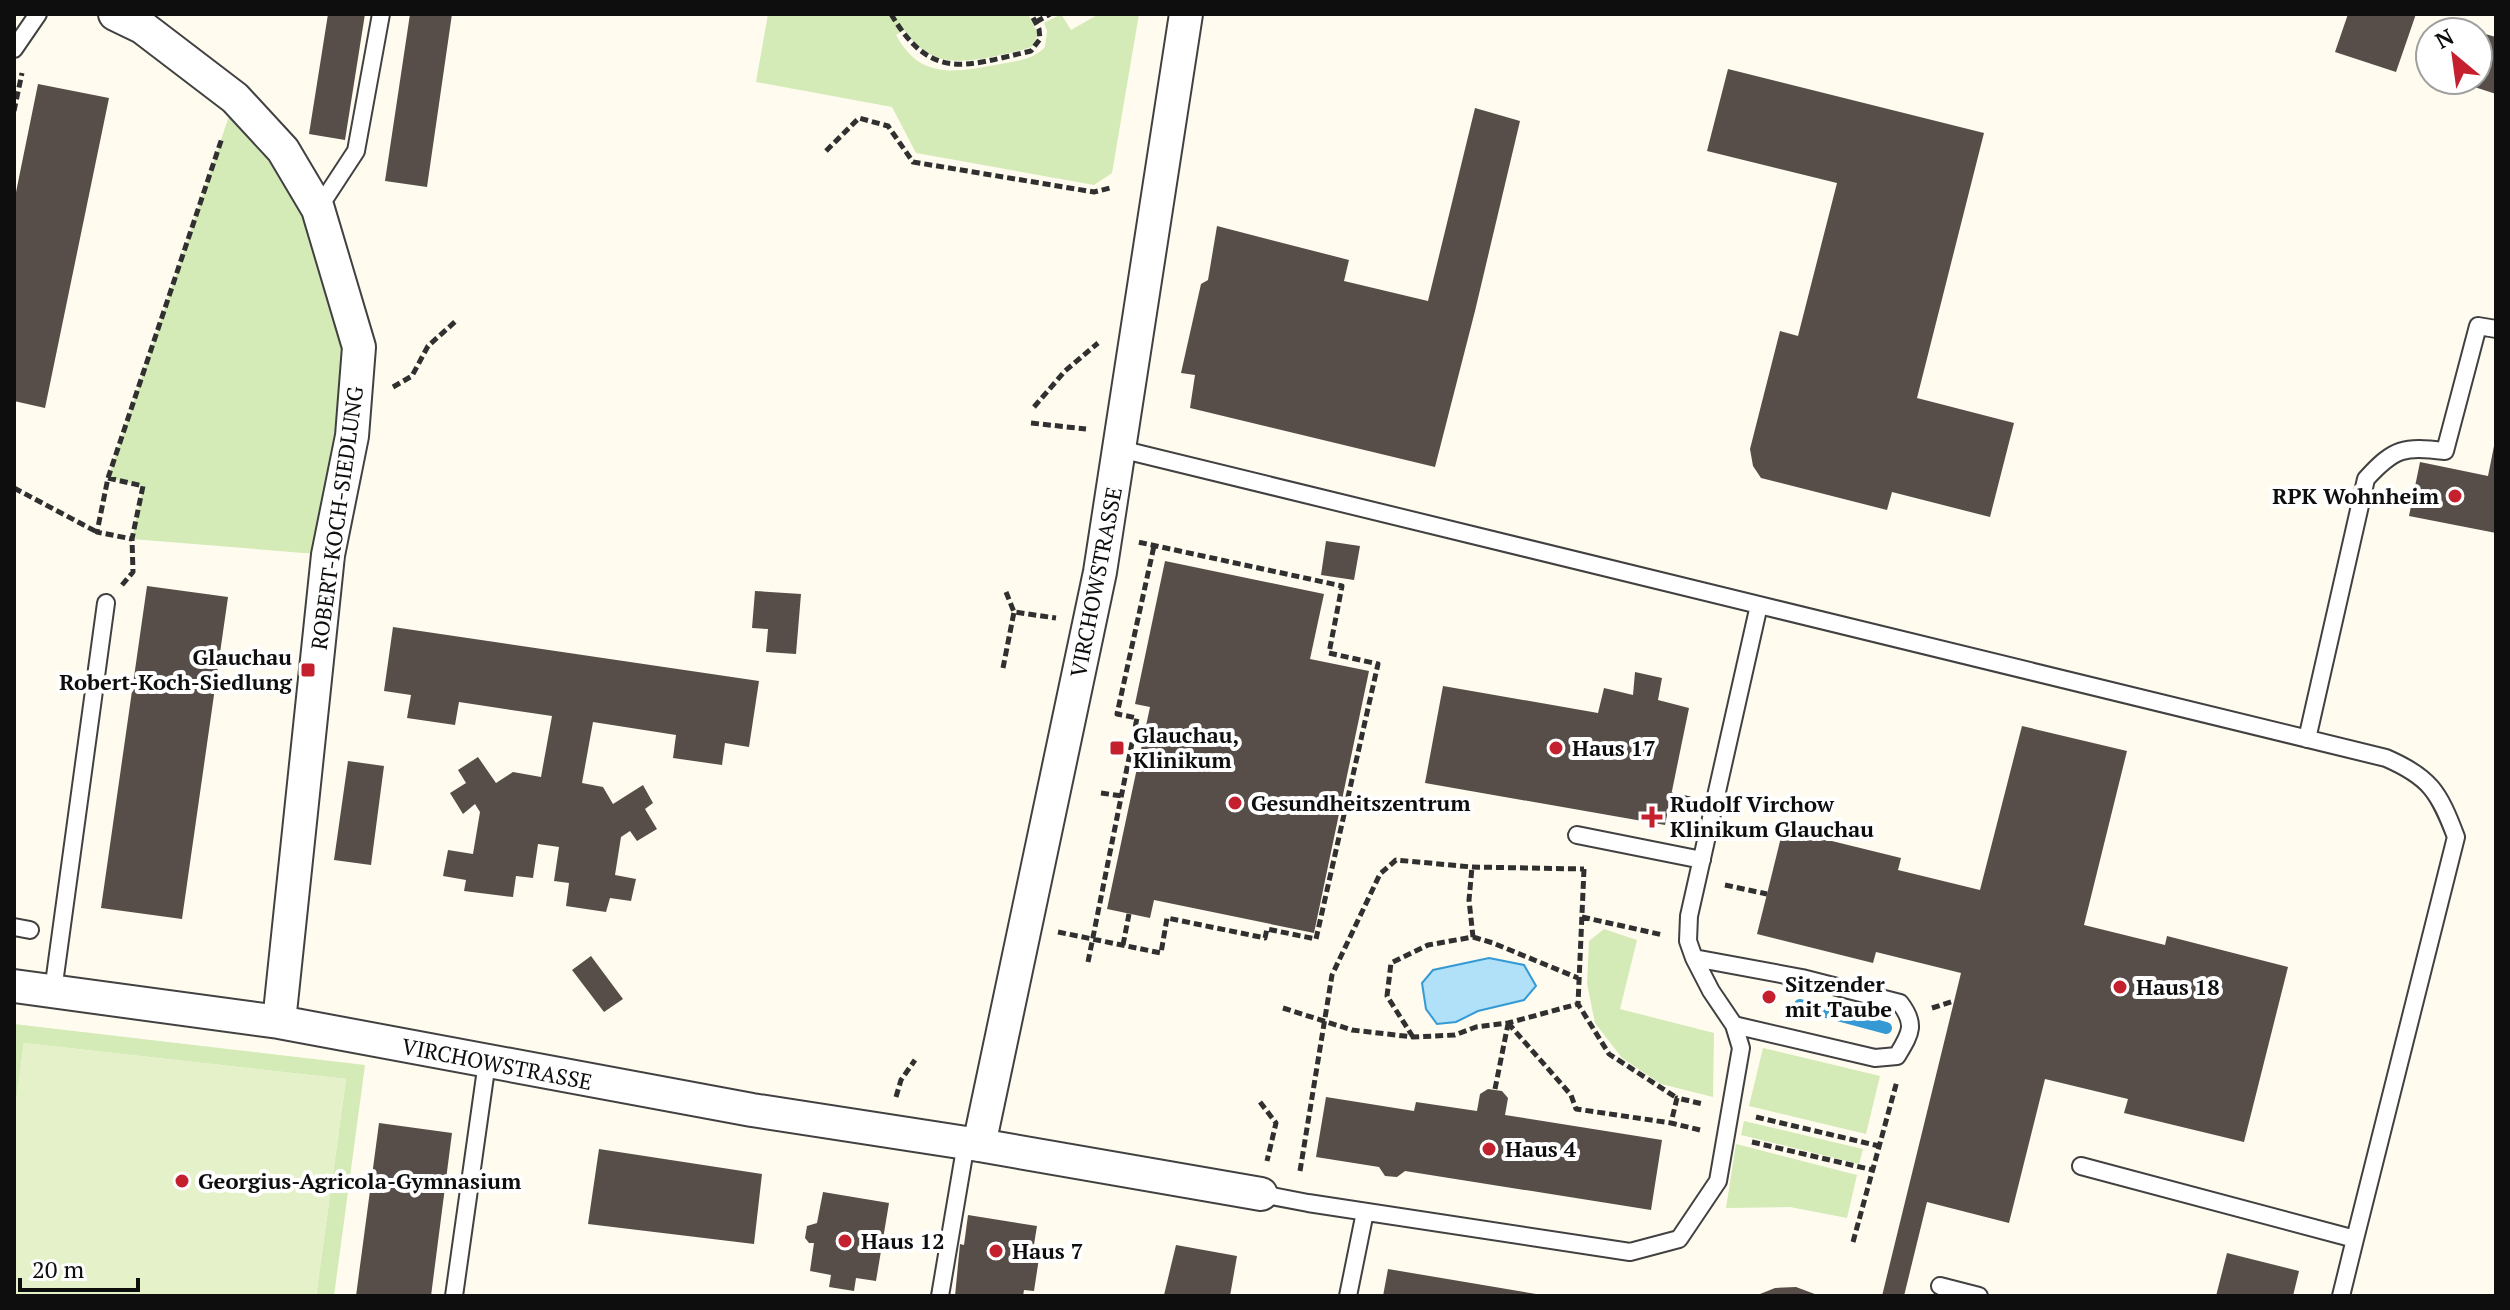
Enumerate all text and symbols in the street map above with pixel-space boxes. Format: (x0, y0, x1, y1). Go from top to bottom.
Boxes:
north arrow (2414, 16, 2494, 96)
text: N (2430, 21, 2459, 55)
street label: ROBERT-KOCH-SIEDLUNG (304, 384, 369, 652)
place label: RPK Wohnheim (2272, 481, 2440, 510)
street label: VIRCHOWSTRASSE (1063, 484, 1128, 680)
marker: RPK Wohnheim (2446, 487, 2464, 505)
place label: Glauchau Robert-Koch-Siedlung (59, 642, 293, 696)
marker: Glauchau Robert-Koch-Siedlung (299, 661, 317, 679)
place label: Glauchau, Klinikum (1133, 720, 1239, 774)
place label: Haus 17 (1572, 733, 1656, 762)
marker: Glauchau, Klinikum (1108, 739, 1126, 757)
marker: Haus 17 (1547, 739, 1565, 757)
place label: Gesundheitszentrum (1251, 788, 1471, 817)
place label: Rudolf Virchow Klinikum Glauchau (1670, 789, 1874, 843)
marker: Gesundheitszentrum (1226, 794, 1244, 812)
marker: Rudolf Virchow Klinikum Glauchau (1641, 806, 1663, 828)
place label: Sitzender mit Taube (1785, 969, 1892, 1023)
place label: Haus 18 (2136, 972, 2220, 1001)
marker: Haus 18 (2111, 978, 2129, 996)
marker: Sitzender mit Taube (1760, 988, 1778, 1006)
street label: VIRCHOWSTRASSE (399, 1031, 595, 1096)
place label: Haus 4 (1505, 1134, 1577, 1163)
marker: Haus 4 (1480, 1140, 1498, 1158)
place label: Georgius-Agricola-Gymnasium (198, 1166, 522, 1195)
marker: Georgius-Agricola-Gymnasium (173, 1172, 191, 1190)
place label: Haus 12 (861, 1226, 945, 1255)
marker: Haus 12 (836, 1232, 854, 1250)
place label: Haus 7 (1012, 1236, 1083, 1265)
scale bar (20, 1242, 138, 1292)
marker: Haus 7 (987, 1242, 1005, 1260)
text: 20 m (32, 1253, 84, 1285)

